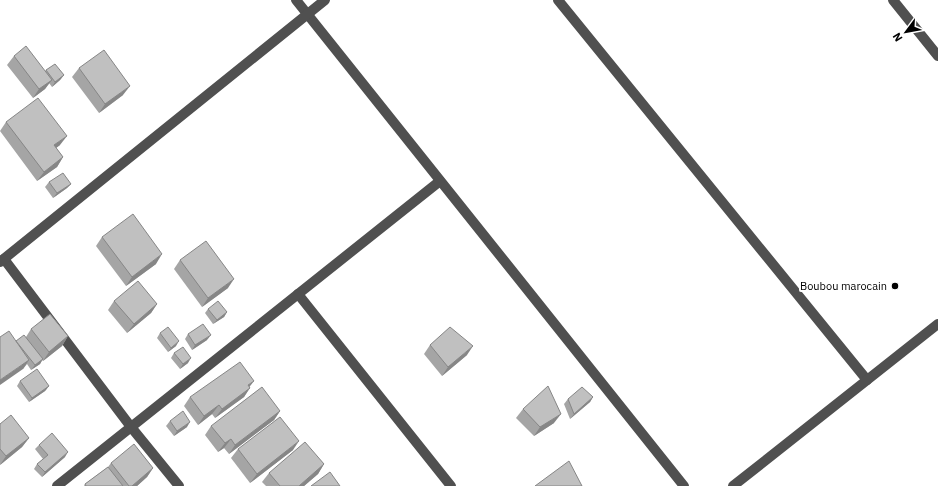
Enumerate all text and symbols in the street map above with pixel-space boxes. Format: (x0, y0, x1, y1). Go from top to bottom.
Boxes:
north arrow (886, 12, 926, 52)
text: N (889, 30, 906, 44)
place label: Boubou marocain (800, 279, 887, 293)
marker: Boubou marocain (890, 281, 900, 291)

